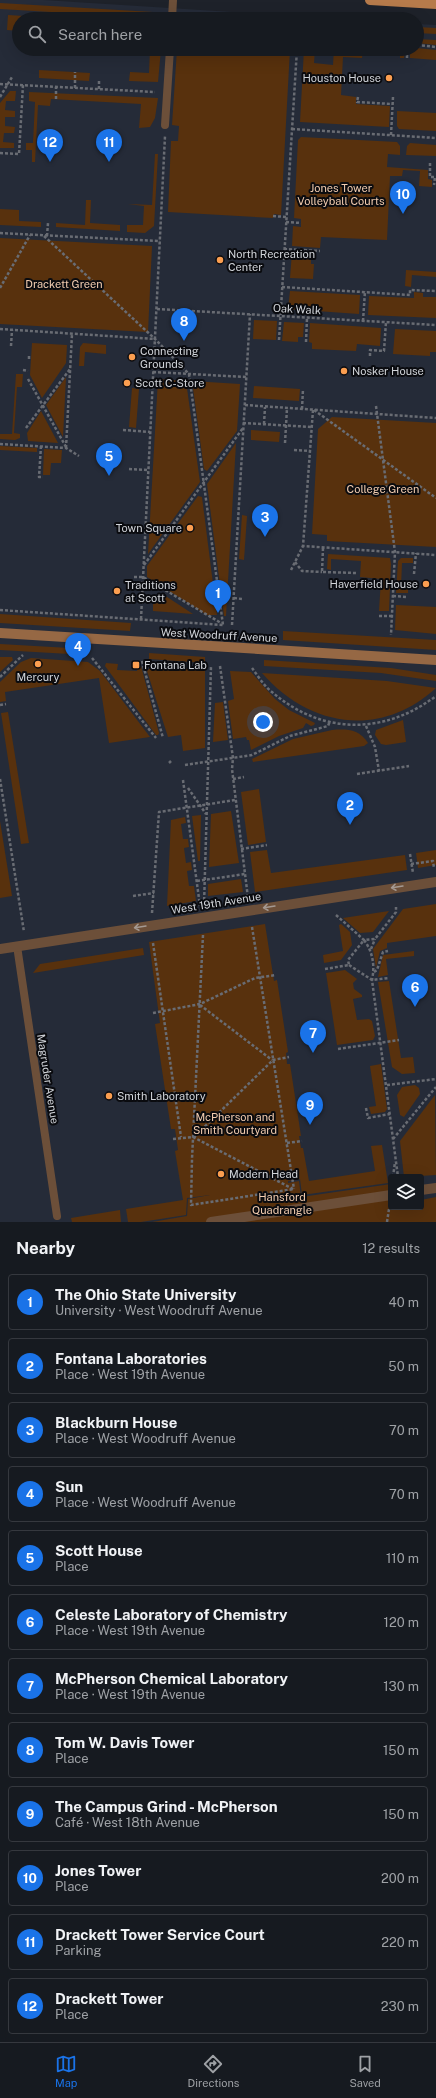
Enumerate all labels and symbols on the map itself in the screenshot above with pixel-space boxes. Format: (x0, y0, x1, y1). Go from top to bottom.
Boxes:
place label: Houston House (303, 72, 381, 84)
marker: Houston House (384, 73, 394, 83)
pin: 12 (37, 129, 63, 162)
pin: 11 (96, 129, 122, 162)
pin: 10 (390, 181, 416, 214)
park label: Jones Tower Volleyball Courts (297, 182, 385, 207)
place label: North Recreation Center (228, 248, 315, 273)
marker: North Recreation Center (215, 255, 225, 265)
park label: Drackett Green (25, 278, 103, 290)
street label: Oak Walk (273, 302, 321, 316)
pin: 8 (171, 308, 197, 341)
place label: Connecting Grounds (140, 345, 199, 370)
marker: Connecting Grounds (127, 352, 137, 362)
place label: Nosker House (352, 365, 424, 377)
marker: Nosker House (339, 366, 349, 376)
place label: Scott C-Store (135, 377, 204, 389)
marker: Scott C-Store (122, 378, 132, 388)
pin: 5 (96, 443, 122, 476)
park label: College Green (347, 483, 419, 495)
pin: 3 (252, 504, 278, 537)
place label: Town Square (116, 522, 182, 534)
marker: Town Square (185, 523, 195, 533)
place label: Haverfield House (330, 578, 418, 590)
place label: Traditions at Scott (125, 579, 176, 604)
marker: Haverfield House (421, 579, 431, 589)
pin: 1 (205, 580, 231, 613)
marker: Traditions at Scott (112, 586, 122, 596)
street label: West Woodruff Avenue (160, 626, 278, 644)
pin: 4 (65, 633, 91, 666)
marker: Mercury (33, 659, 43, 669)
place label: Fontana Lab (144, 659, 207, 671)
marker: Fontana Lab (131, 660, 141, 670)
place label: Mercury (17, 671, 60, 683)
your location (253, 712, 273, 732)
pin: 2 (337, 792, 363, 825)
one-way arrow (391, 884, 404, 892)
street label: West 19th Avenue (170, 890, 262, 916)
one-way arrow (263, 903, 276, 911)
one-way arrow (134, 923, 147, 931)
pin: 6 (402, 974, 428, 1007)
pin: 7 (300, 1020, 326, 1053)
street label: Magruder Avenue (35, 1033, 61, 1125)
place label: Smith Laboratory (117, 1090, 206, 1102)
marker: Smith Laboratory (104, 1091, 114, 1101)
pin: 9 (297, 1092, 323, 1125)
park label: McPherson and Smith Courtyard (193, 1111, 277, 1136)
place label: Modern Head (229, 1168, 298, 1180)
marker: Modern Head (216, 1169, 226, 1179)
park label: Hansford Quadrangle (252, 1191, 312, 1216)

